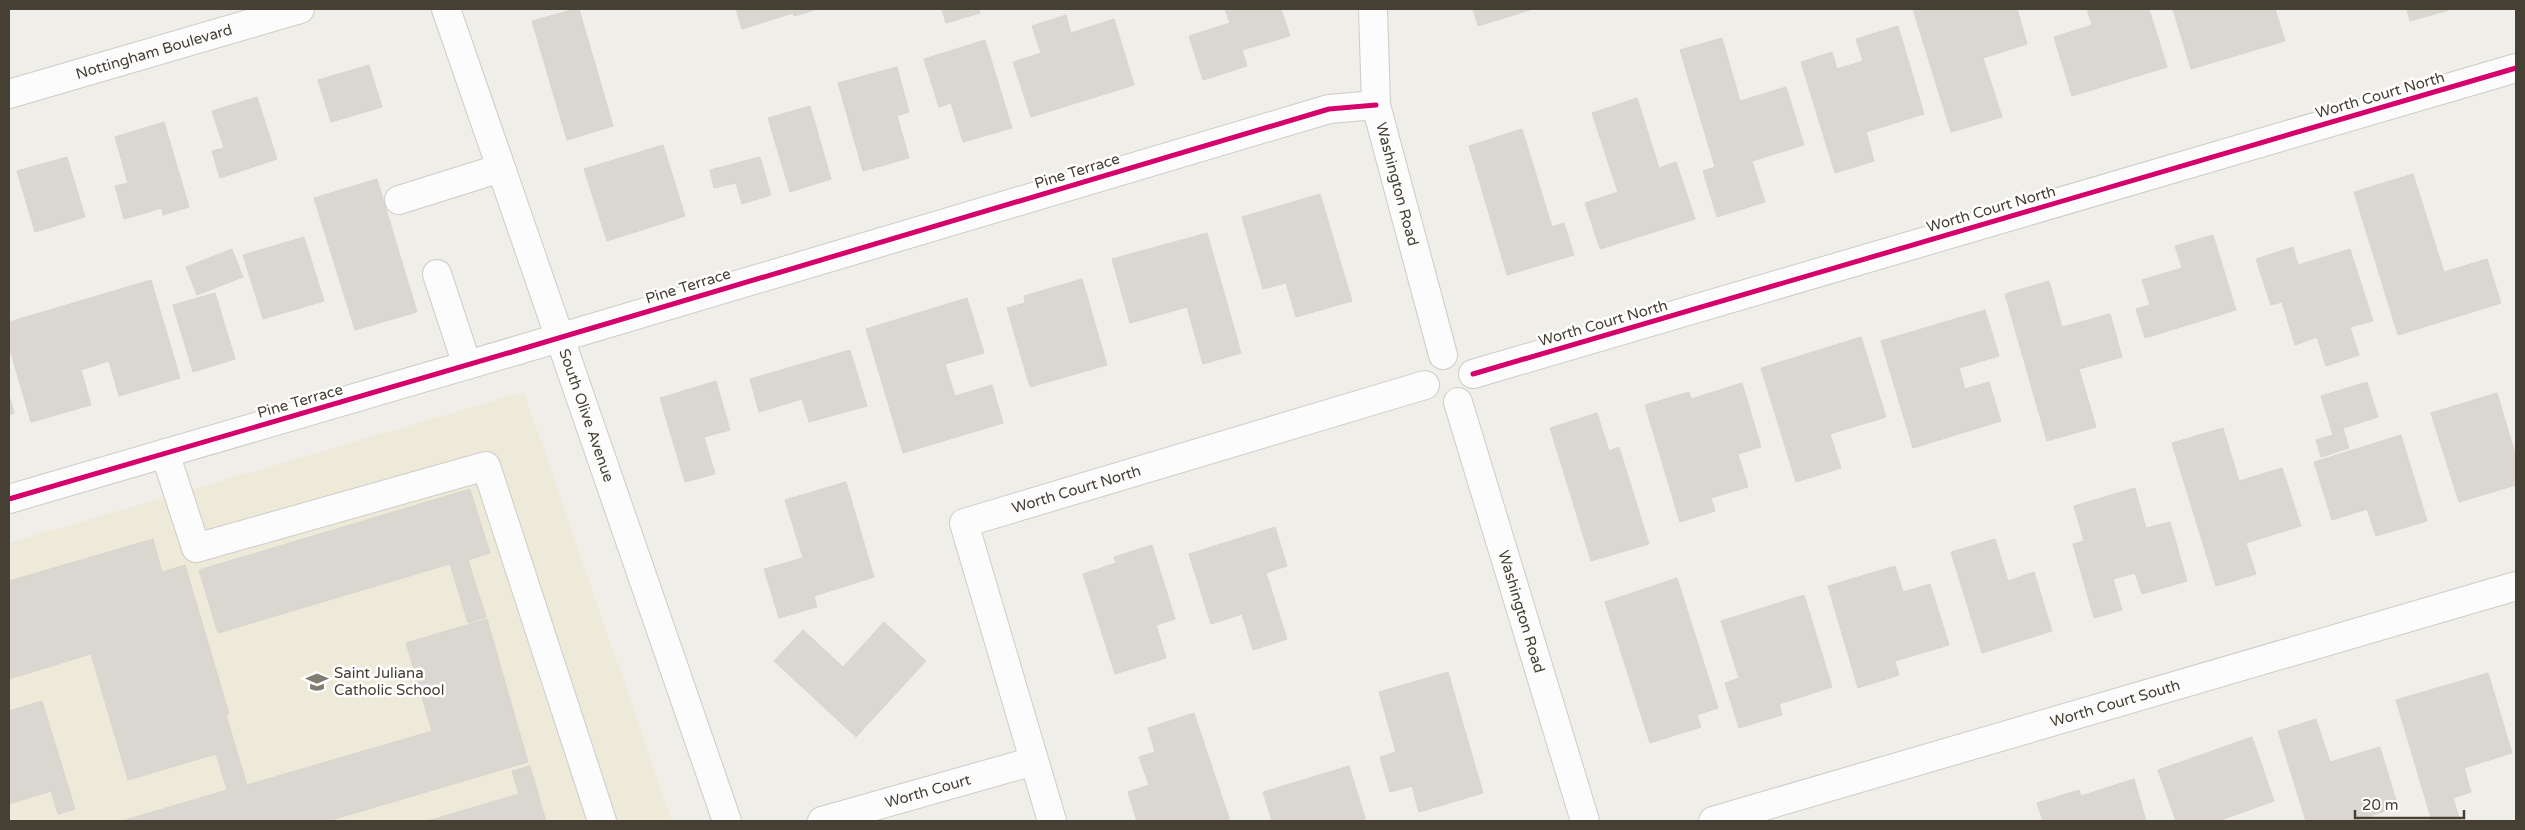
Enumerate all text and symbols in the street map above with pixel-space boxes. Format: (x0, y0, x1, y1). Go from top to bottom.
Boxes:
street label: Nottingham Boulevard (74, 20, 234, 83)
street label: Worth Court North (2313, 68, 2447, 122)
street label: Washington Road (1372, 120, 1422, 248)
street label: Pine Terrace (1032, 149, 1122, 193)
street label: Worth Court North (1924, 182, 2058, 236)
street label: Pine Terrace (643, 264, 733, 308)
street label: Worth Court North (1536, 296, 1670, 350)
street label: South Olive Avenue (555, 346, 618, 484)
street label: Pine Terrace (255, 380, 345, 422)
street label: Worth Court North (1010, 462, 1143, 517)
street label: Washington Road (1494, 548, 1549, 675)
place label: Saint Juliana Catholic School (334, 664, 444, 699)
school or university icon: Saint Juliana Catholic School (304, 669, 330, 695)
street label: Worth Court South (2048, 676, 2182, 731)
street label: Worth Court (883, 770, 973, 812)
scale bar (2355, 788, 2464, 820)
text: 20 m (2362, 796, 2399, 814)

